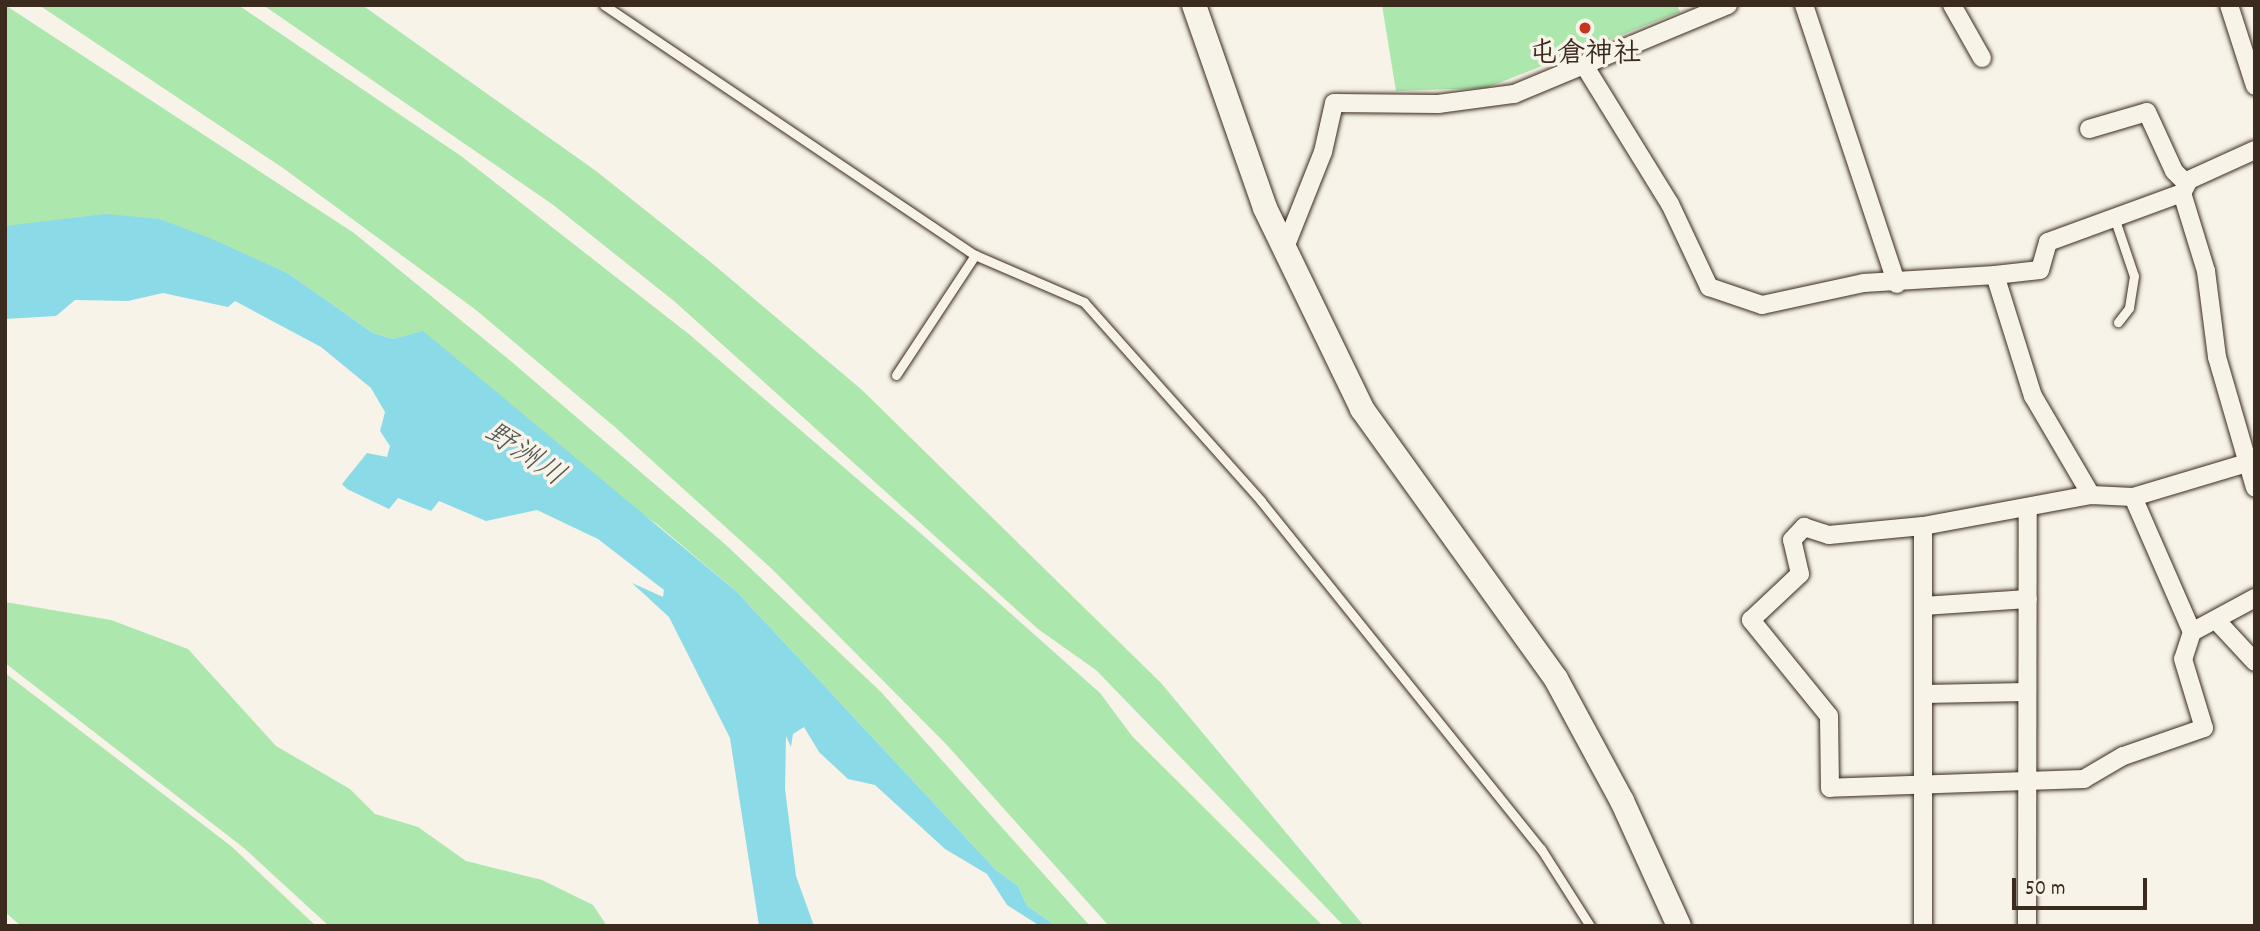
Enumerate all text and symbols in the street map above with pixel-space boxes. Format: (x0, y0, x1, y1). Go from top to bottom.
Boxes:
marker: 屯倉神社 (1577, 20, 1593, 36)
place label: 屯倉神社 (1529, 39, 1641, 73)
water label: 野洲川 (476, 417, 570, 497)
scale bar (2015, 864, 2150, 908)
text: 50 m (2025, 875, 2065, 905)

